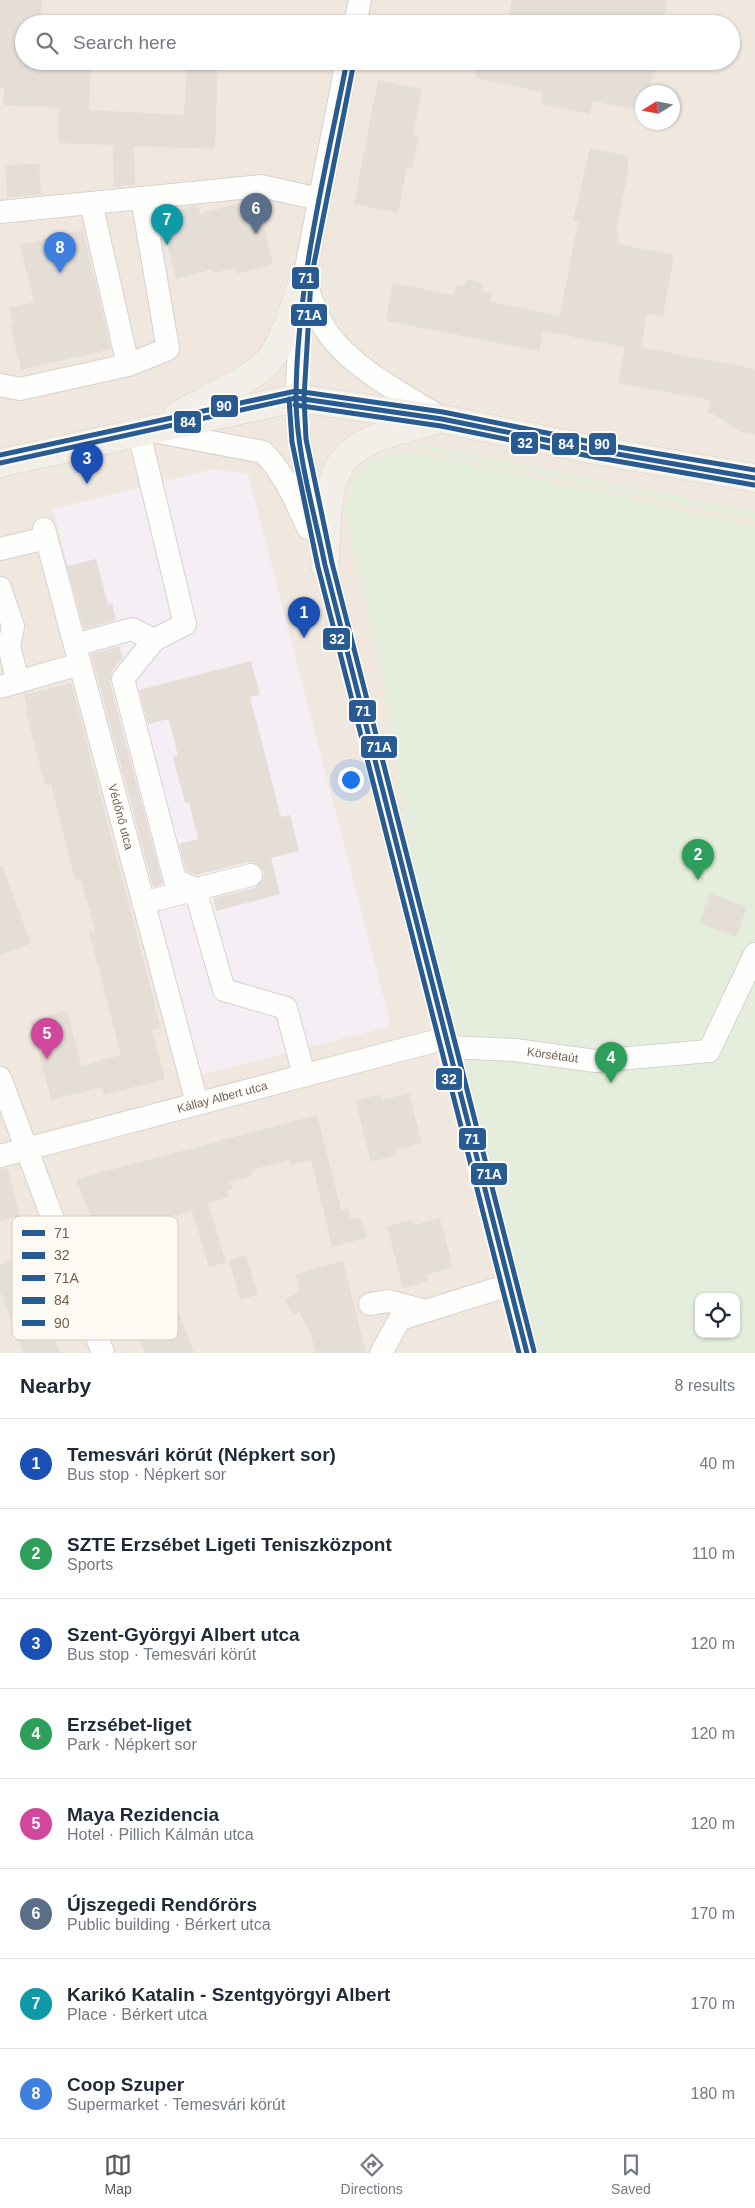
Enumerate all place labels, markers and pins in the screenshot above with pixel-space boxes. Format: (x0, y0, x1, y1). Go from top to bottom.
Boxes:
pin: 6 (240, 193, 272, 234)
pin: 7 (151, 204, 183, 245)
pin: 8 (44, 232, 76, 273)
pin: 3 (71, 443, 103, 484)
pin: 1 (288, 597, 320, 638)
pin: 2 (682, 839, 714, 880)
pin: 5 (31, 1018, 63, 1059)
pin: 4 (595, 1042, 627, 1083)

